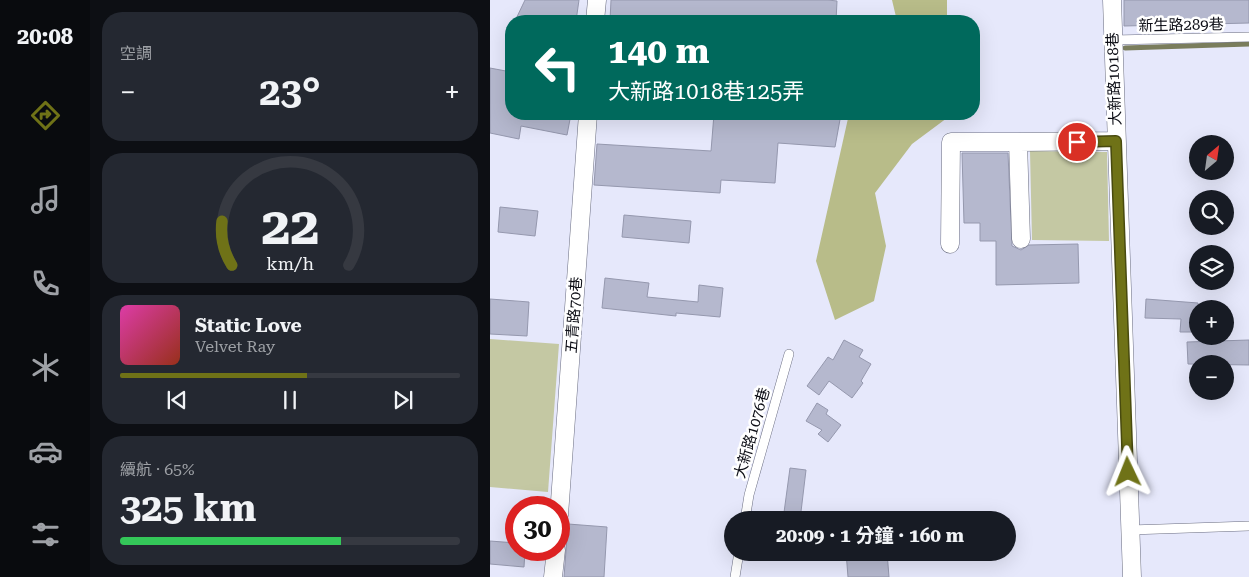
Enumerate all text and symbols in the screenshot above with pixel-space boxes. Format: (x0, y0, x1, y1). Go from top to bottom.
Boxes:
street label: 新生路289巷 (1138, 15, 1224, 35)
text: 20:08 (17, 24, 73, 49)
text: 140 m (608, 31, 709, 72)
street label: 大新路1018巷 (1103, 32, 1125, 126)
icon: left (525, 35, 590, 100)
text: 空調 (120, 44, 152, 63)
text: 23° (259, 70, 321, 114)
text: − (120, 76, 136, 109)
text: + (444, 76, 460, 109)
text: 大新路1018巷125弄 (608, 79, 804, 104)
icon: directions (28, 98, 63, 133)
pin (1056, 121, 1098, 163)
icon: arrive (1063, 128, 1091, 156)
north arrow (1189, 135, 1234, 180)
map controls (1189, 135, 1234, 400)
icon: music (28, 182, 63, 217)
button: search (1189, 190, 1234, 235)
text: 22 (261, 196, 319, 257)
button: layers (1189, 245, 1234, 290)
text: km/h (266, 253, 314, 274)
icon: phone (28, 266, 63, 301)
street label: 五青路70巷 (562, 276, 586, 354)
button: + (1189, 300, 1234, 345)
text: Static Love (195, 314, 302, 337)
text: Velvet Ray (195, 337, 275, 356)
icon: climate (28, 350, 63, 385)
button: − (1189, 355, 1234, 400)
icon: previous (163, 386, 191, 414)
icon: pause (276, 386, 304, 414)
icon: next (389, 386, 417, 414)
street label: 大新路1076巷 (730, 386, 774, 480)
icon: car (28, 434, 63, 469)
position arrow (1101, 445, 1153, 497)
text: 續航 · 65% (120, 460, 195, 479)
text: 325 km (120, 486, 256, 530)
speed limit sign: 30 (505, 496, 570, 561)
icon: filters (28, 517, 63, 552)
text: 20:09 · 1 分鐘 · 160 m (776, 524, 964, 547)

